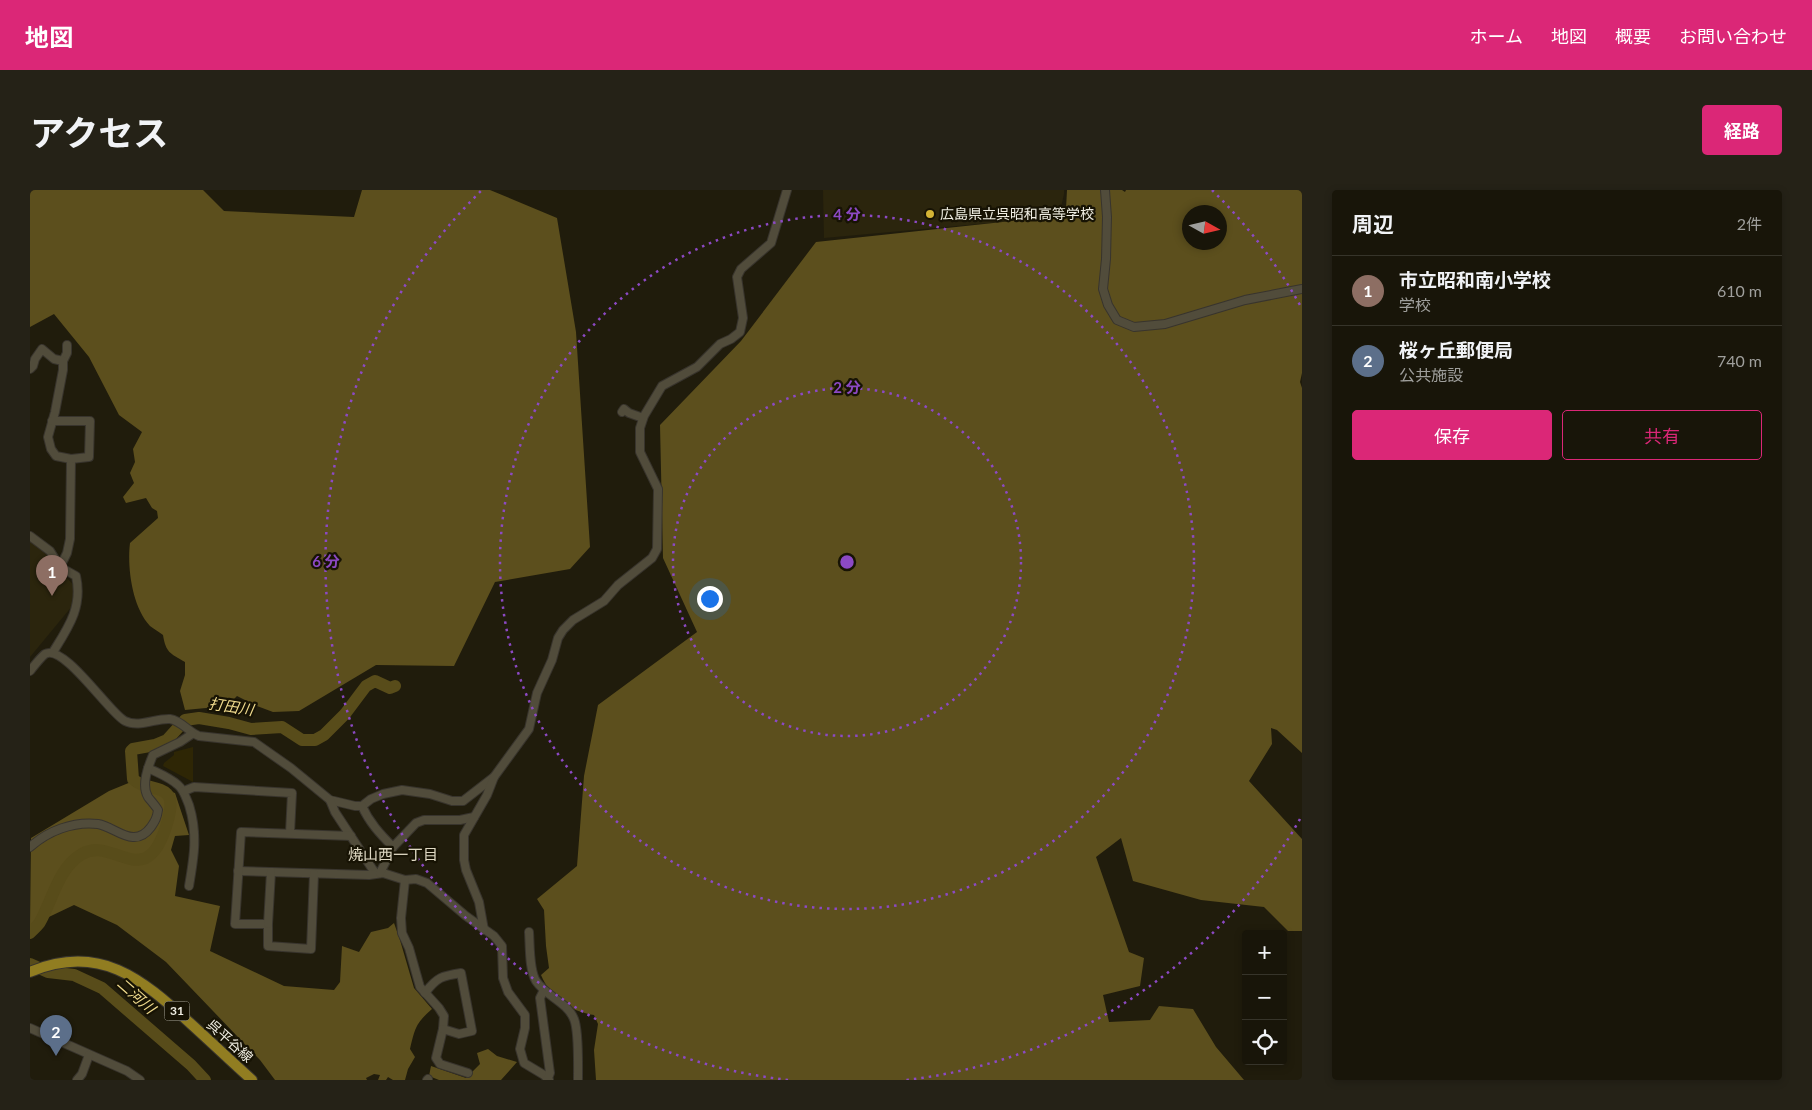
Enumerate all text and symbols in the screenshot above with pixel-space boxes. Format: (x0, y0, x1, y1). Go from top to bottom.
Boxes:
text: 地図 (25, 22, 73, 51)
text: ホーム (1470, 25, 1523, 47)
text: 地図 (1551, 25, 1587, 47)
text: 概要 (1615, 25, 1651, 47)
text: お問い合わせ (1679, 25, 1787, 47)
button: 経路 (1702, 105, 1782, 155)
text: アクセス (30, 111, 168, 153)
text: 4 分 (833, 205, 861, 223)
place label: 広島県立呉昭和高等学校 (940, 205, 1094, 222)
north arrow (1182, 205, 1227, 250)
marker: 広島県立呉昭和高等学校 (924, 208, 936, 220)
text: 周辺 (1352, 211, 1394, 236)
text: 2件 (1737, 214, 1762, 233)
text: 市立昭和南小学校 (1399, 268, 1551, 291)
text: 1 (1363, 281, 1373, 300)
text: 610 m (1717, 281, 1762, 300)
text: 学校 (1399, 295, 1431, 314)
text: 桜ヶ丘郵便局 (1399, 338, 1513, 361)
text: 2 (1363, 351, 1373, 370)
text: 740 m (1717, 351, 1762, 370)
text: 公共施設 (1399, 365, 1463, 384)
text: 2 分 (833, 378, 861, 396)
button: 保存 (1352, 410, 1552, 460)
button: 共有 (1562, 410, 1762, 460)
text: 6 分 (312, 552, 340, 570)
centre of rings (838, 553, 856, 571)
pin: 1 (36, 555, 68, 596)
your location (697, 586, 723, 612)
water label: 打田川 (208, 694, 257, 719)
district label: 焼山西一丁目 (348, 845, 438, 863)
map controls (1242, 930, 1287, 1065)
button: + (1242, 930, 1287, 975)
water label: 二河川 (114, 974, 161, 1018)
button: − (1242, 975, 1287, 1020)
road number: 31 (164, 1001, 190, 1020)
pin: 2 (40, 1015, 72, 1056)
street label: 呉平谷線 (204, 1016, 257, 1066)
button: locate (1242, 1020, 1287, 1065)

